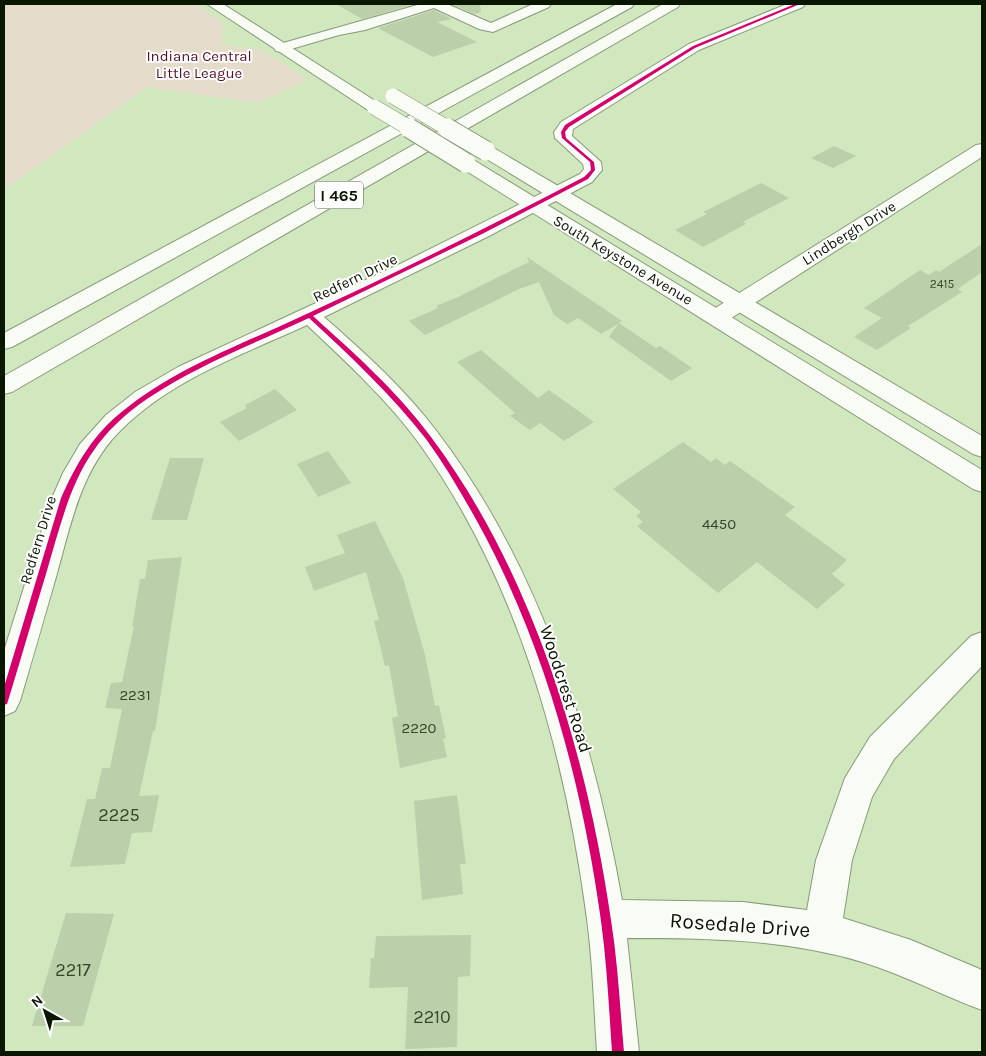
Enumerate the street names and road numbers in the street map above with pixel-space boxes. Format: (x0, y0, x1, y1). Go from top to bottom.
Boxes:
road number: I 465 (315, 182, 363, 208)
street label: Lindbergh Drive (799, 197, 899, 269)
street label: South Keystone Avenue (550, 211, 696, 309)
street label: Redfern Drive (310, 250, 400, 306)
street label: Redfern Drive (16, 494, 60, 586)
street label: Woodcrest Road (535, 622, 597, 756)
street label: Rosedale Drive (669, 908, 811, 942)

